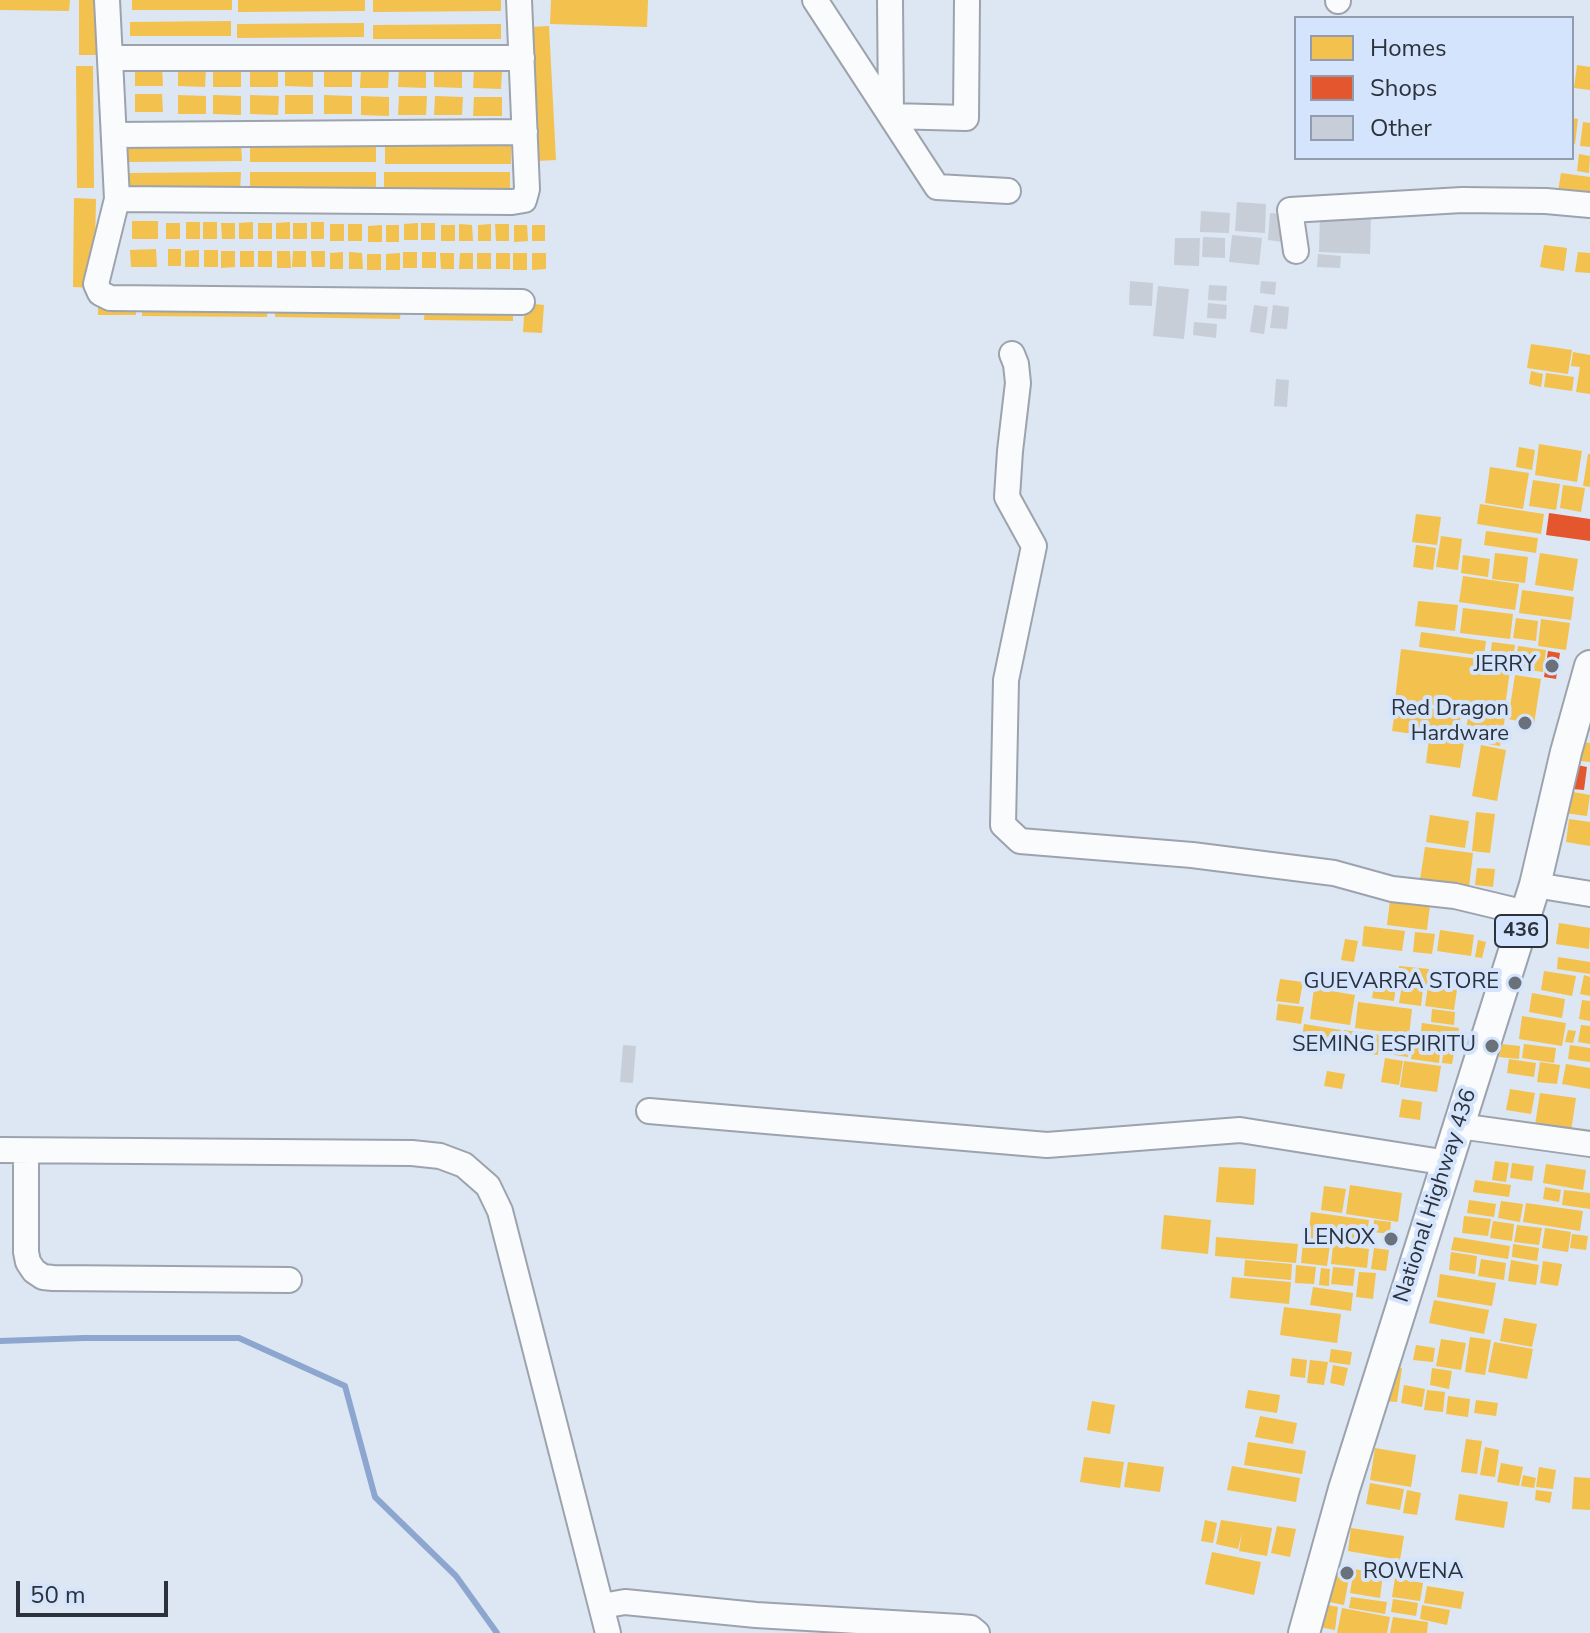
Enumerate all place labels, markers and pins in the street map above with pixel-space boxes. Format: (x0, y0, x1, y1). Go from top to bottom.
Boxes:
place label: JERRY (1474, 653, 1536, 679)
marker: JERRY (1543, 657, 1561, 675)
place label: Red Dragon Hardware (1391, 697, 1509, 748)
marker: Red Dragon Hardware (1516, 714, 1534, 732)
place label: GUEVARRA STORE (1304, 970, 1499, 996)
marker: GUEVARRA STORE (1506, 974, 1524, 992)
place label: SEMING ESPIRITU (1292, 1033, 1476, 1059)
marker: SEMING ESPIRITU (1483, 1037, 1501, 1055)
place label: LENOX (1303, 1226, 1375, 1252)
marker: LENOX (1382, 1230, 1400, 1248)
place label: ROWENA (1363, 1560, 1463, 1586)
marker: ROWENA (1338, 1564, 1356, 1582)

